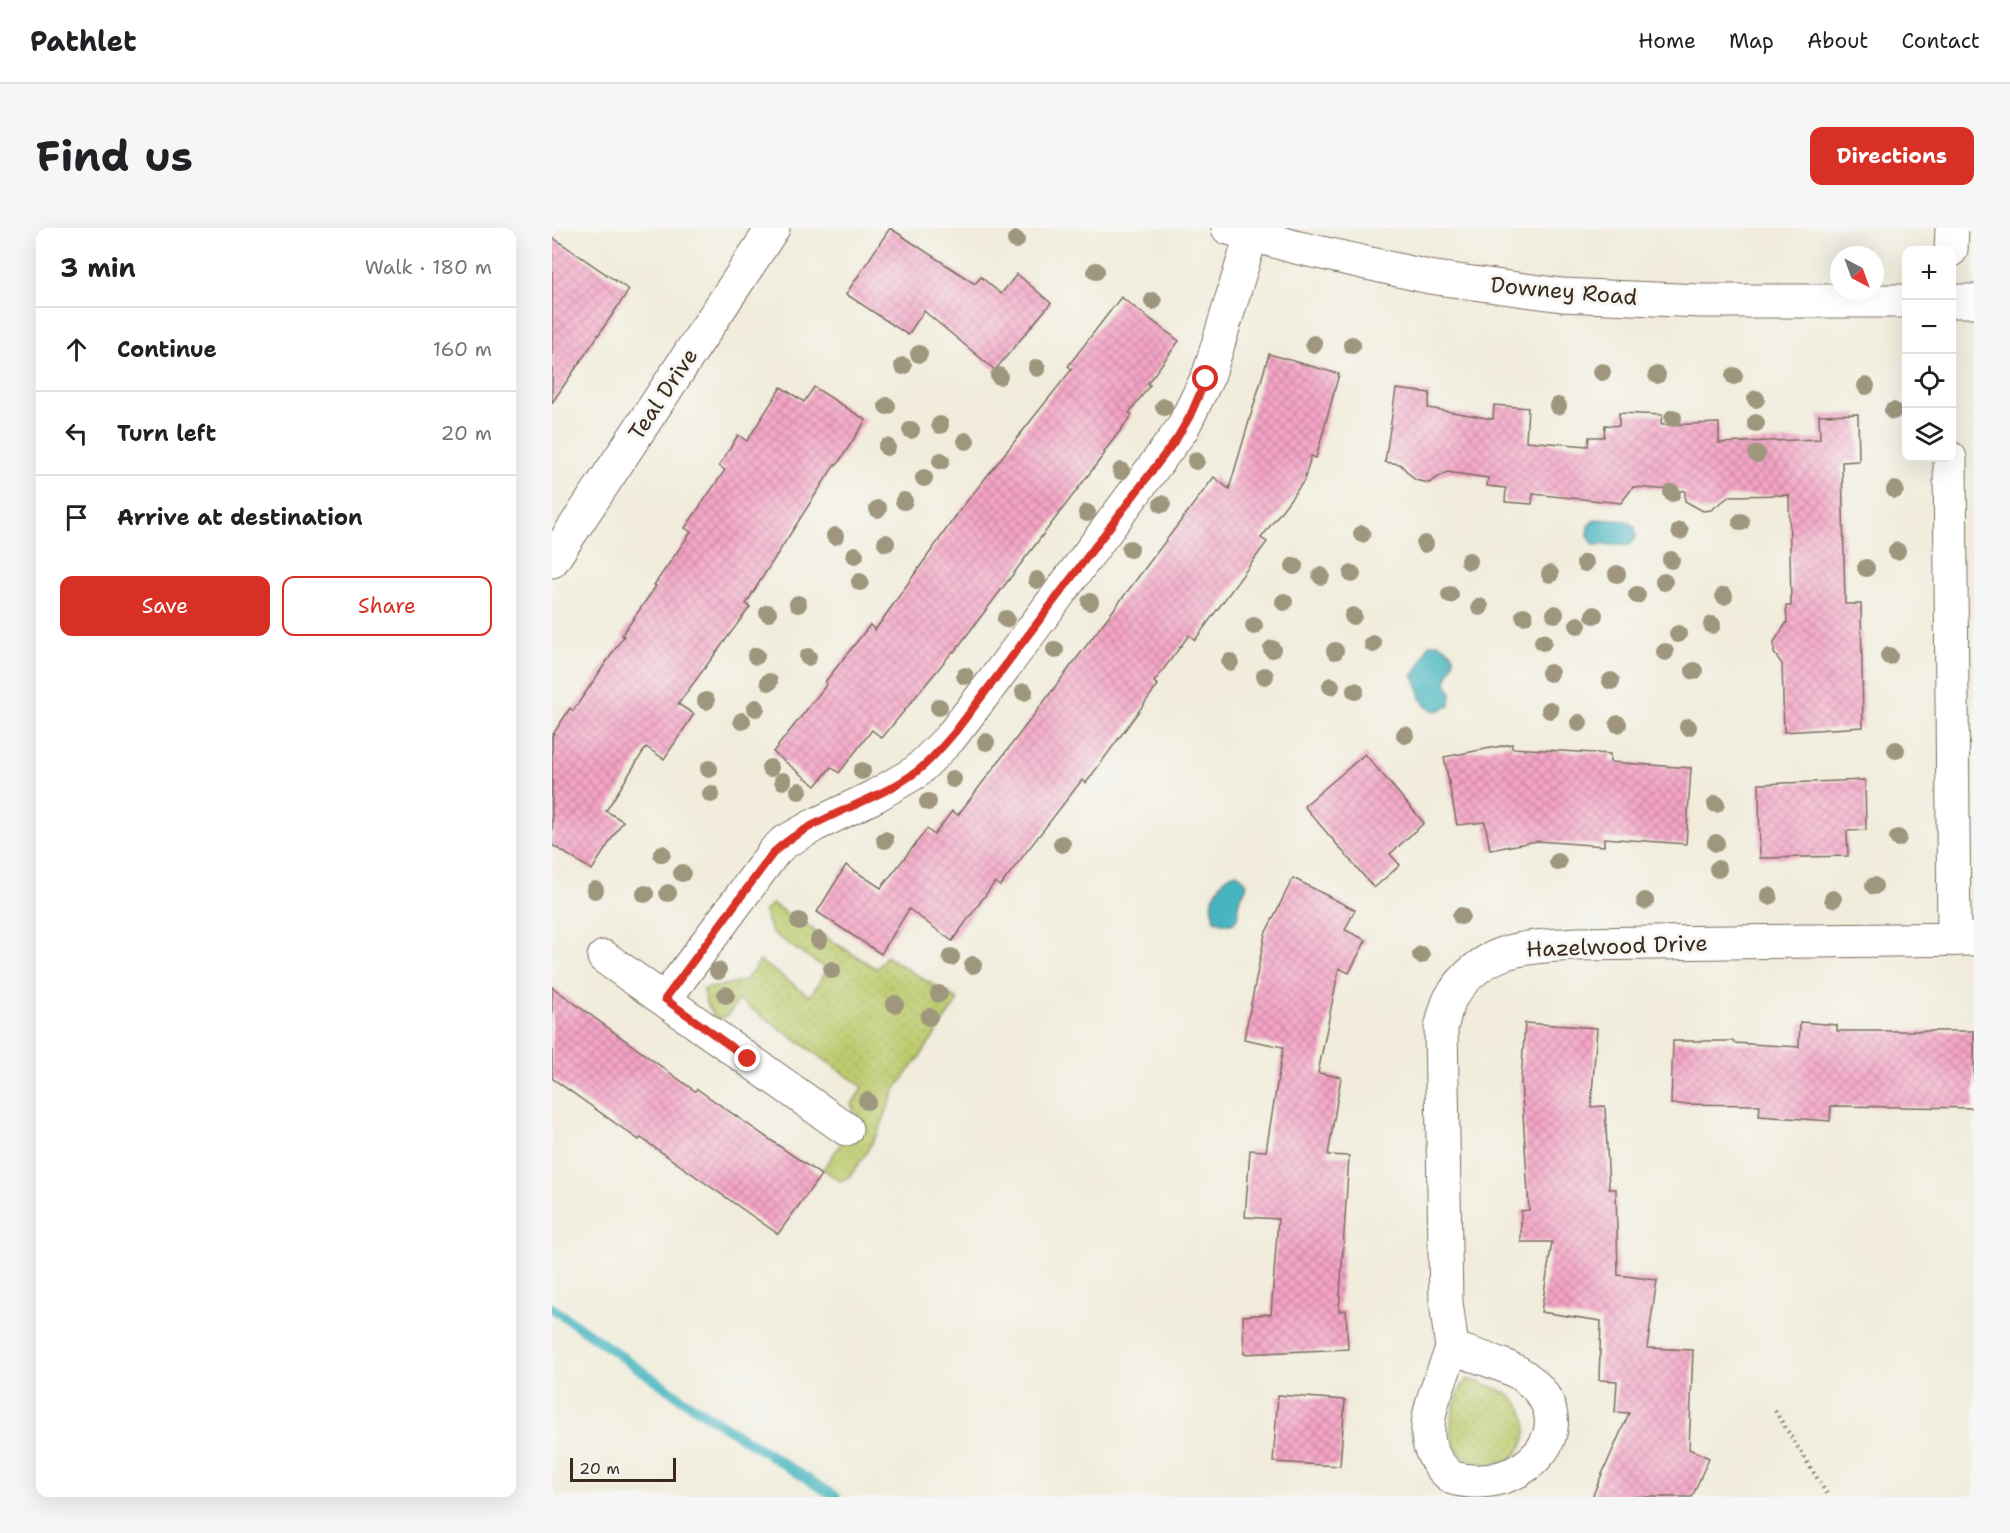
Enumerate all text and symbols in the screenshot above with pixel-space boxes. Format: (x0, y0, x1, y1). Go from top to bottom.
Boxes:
text: Pathlet (30, 22, 137, 60)
text: Home (1638, 27, 1696, 55)
text: Map (1729, 27, 1774, 55)
text: About (1807, 27, 1868, 55)
text: Contact (1901, 27, 1980, 55)
button: Directions (1810, 127, 1974, 185)
text: Find us (36, 128, 193, 184)
north arrow (1830, 246, 1884, 300)
map controls (1902, 246, 1956, 462)
button: + (1902, 246, 1956, 300)
text: 3 min (60, 250, 136, 285)
text: Walk · 180 m (365, 254, 492, 280)
street label: Downey Road (1489, 270, 1639, 312)
button: − (1902, 300, 1956, 354)
icon: ahead (60, 333, 93, 366)
text: Continue (117, 335, 217, 364)
text: 160 m (433, 336, 492, 362)
street label: Teal Drive (622, 342, 704, 446)
button: locate (1902, 354, 1956, 408)
route start (1192, 365, 1218, 391)
button: layers (1902, 408, 1956, 462)
icon: left (60, 417, 93, 450)
text: Turn left (117, 419, 216, 448)
text: 20 m (441, 420, 492, 446)
icon: arrive (60, 501, 93, 534)
text: Arrive at destination (117, 503, 363, 532)
button: Save (60, 576, 270, 636)
button: Share (282, 576, 492, 636)
street label: Hazelwood Drive (1526, 928, 1708, 964)
route end (734, 1045, 760, 1071)
scale bar (570, 1455, 676, 1482)
text: 20 m (579, 1458, 620, 1479)

